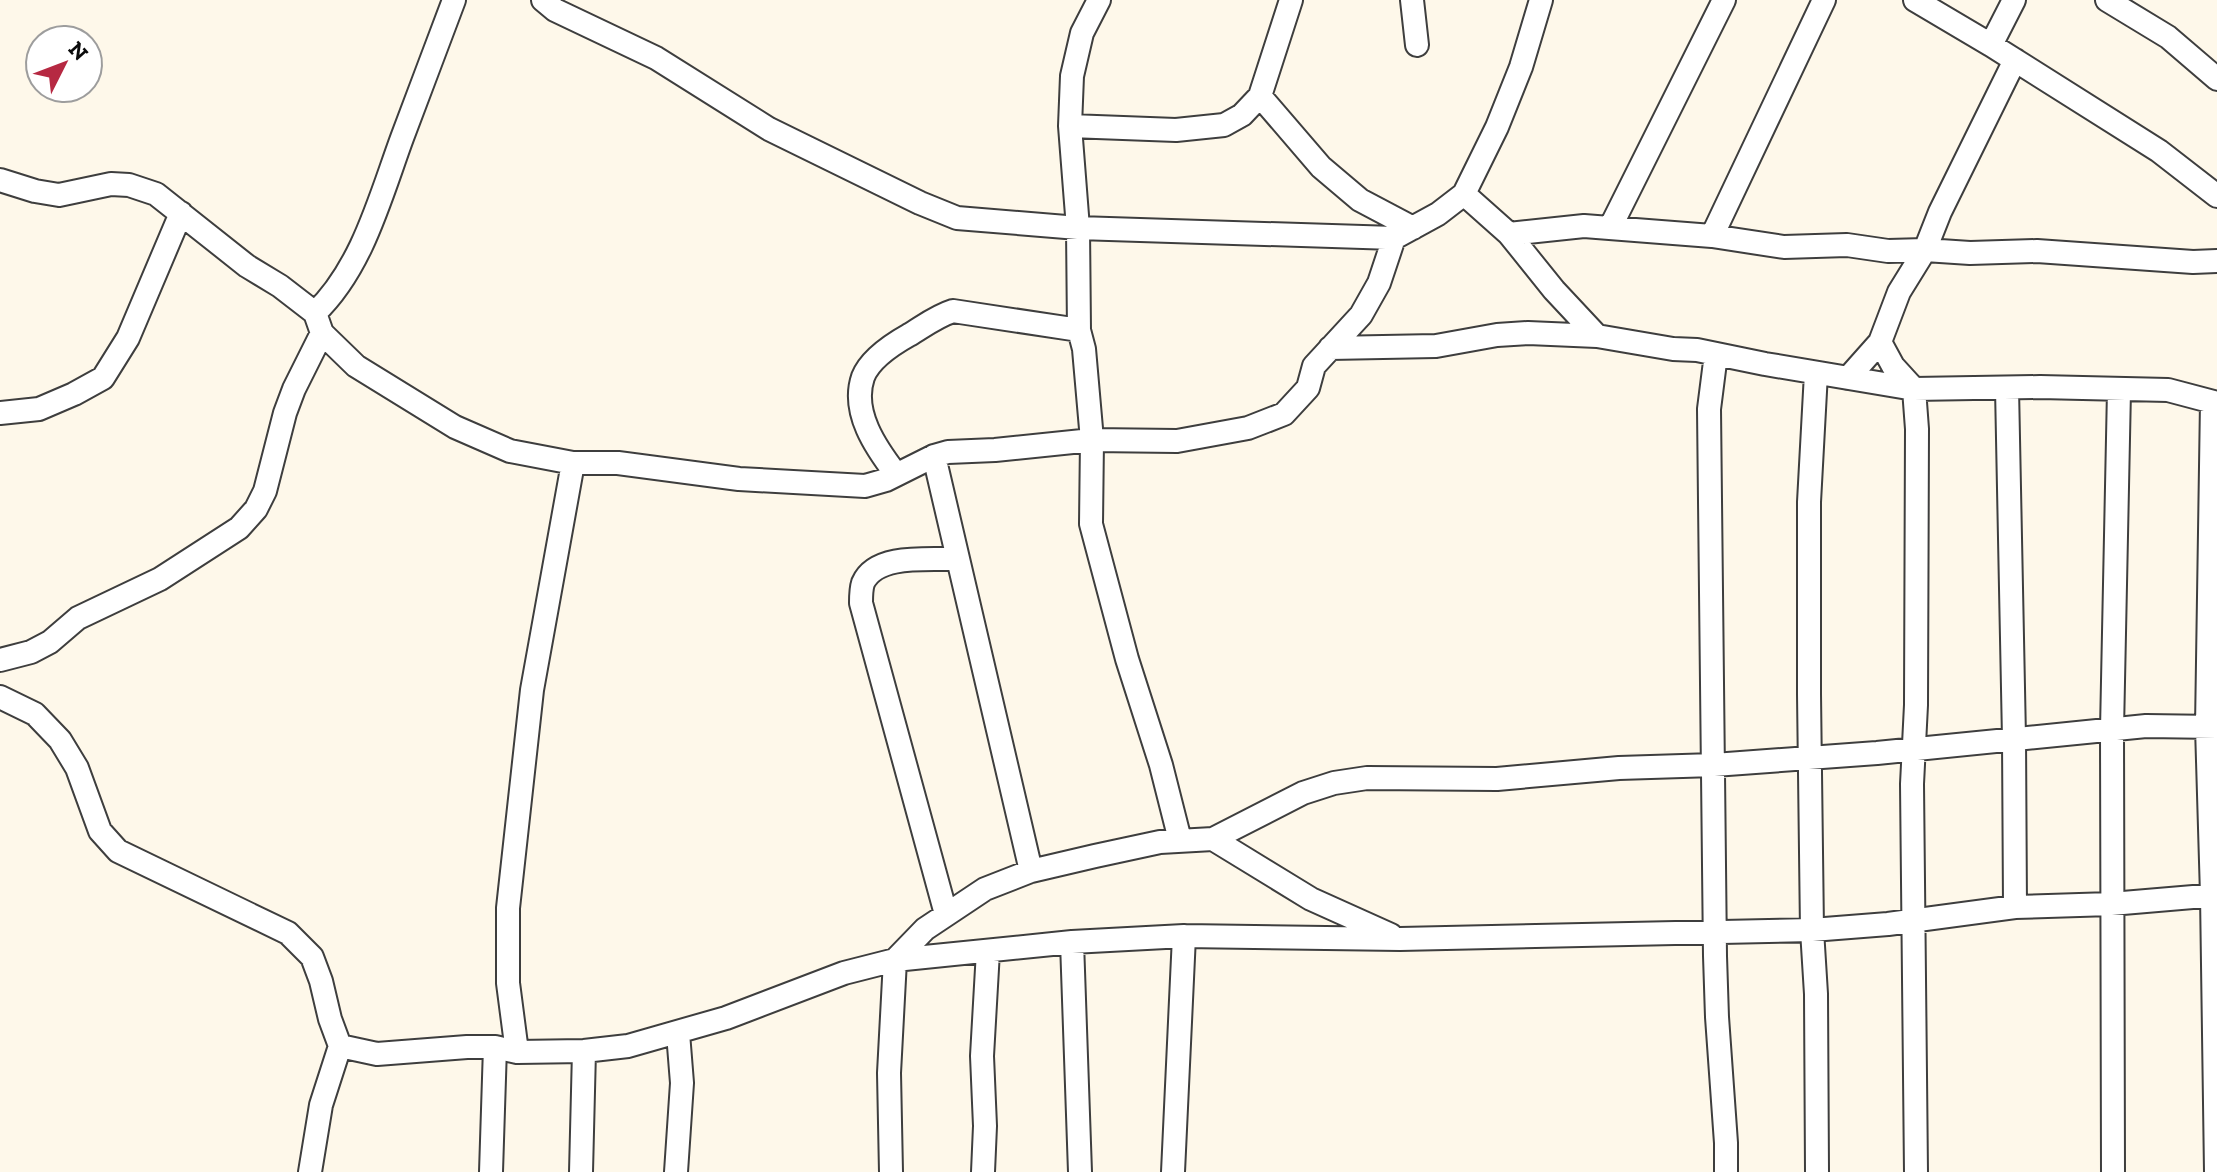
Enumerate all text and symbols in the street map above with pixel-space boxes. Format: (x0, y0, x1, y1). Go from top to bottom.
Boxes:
north arrow (24, 24, 104, 104)
text: N (63, 36, 94, 66)

